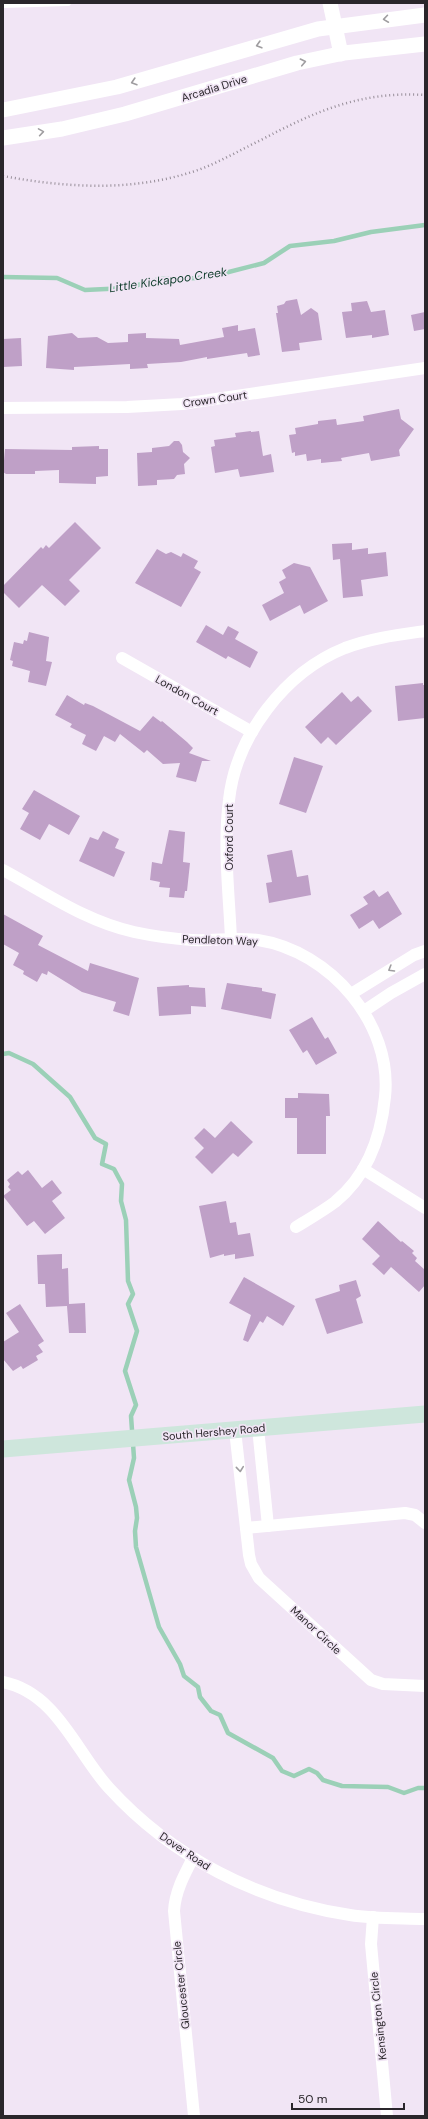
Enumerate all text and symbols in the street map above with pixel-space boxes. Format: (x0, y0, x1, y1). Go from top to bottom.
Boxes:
one-way arrow (383, 14, 389, 23)
one-way arrow (256, 40, 263, 49)
one-way arrow (300, 58, 307, 66)
street label: Arcadia Drive (179, 71, 249, 105)
one-way arrow (131, 77, 138, 86)
one-way arrow (38, 128, 45, 137)
water label: Little Kickapoo Creek (108, 264, 229, 296)
street label: Crown Court (182, 388, 248, 410)
street label: London Court (153, 672, 221, 718)
street label: Oxford Court (222, 804, 236, 870)
street label: Pendleton Way (182, 932, 258, 948)
one-way arrow (388, 964, 395, 972)
street label: South Hershey Road (162, 1421, 266, 1443)
one-way arrow (235, 1466, 244, 1472)
street label: Manor Circle (288, 1603, 344, 1657)
street label: Dover Road (157, 1829, 213, 1873)
street label: Gloucester Circle (169, 1940, 193, 2030)
street label: Kensington Circle (366, 1971, 390, 2061)
scale bar (292, 2085, 404, 2111)
text: 50 m (298, 2091, 327, 2107)

